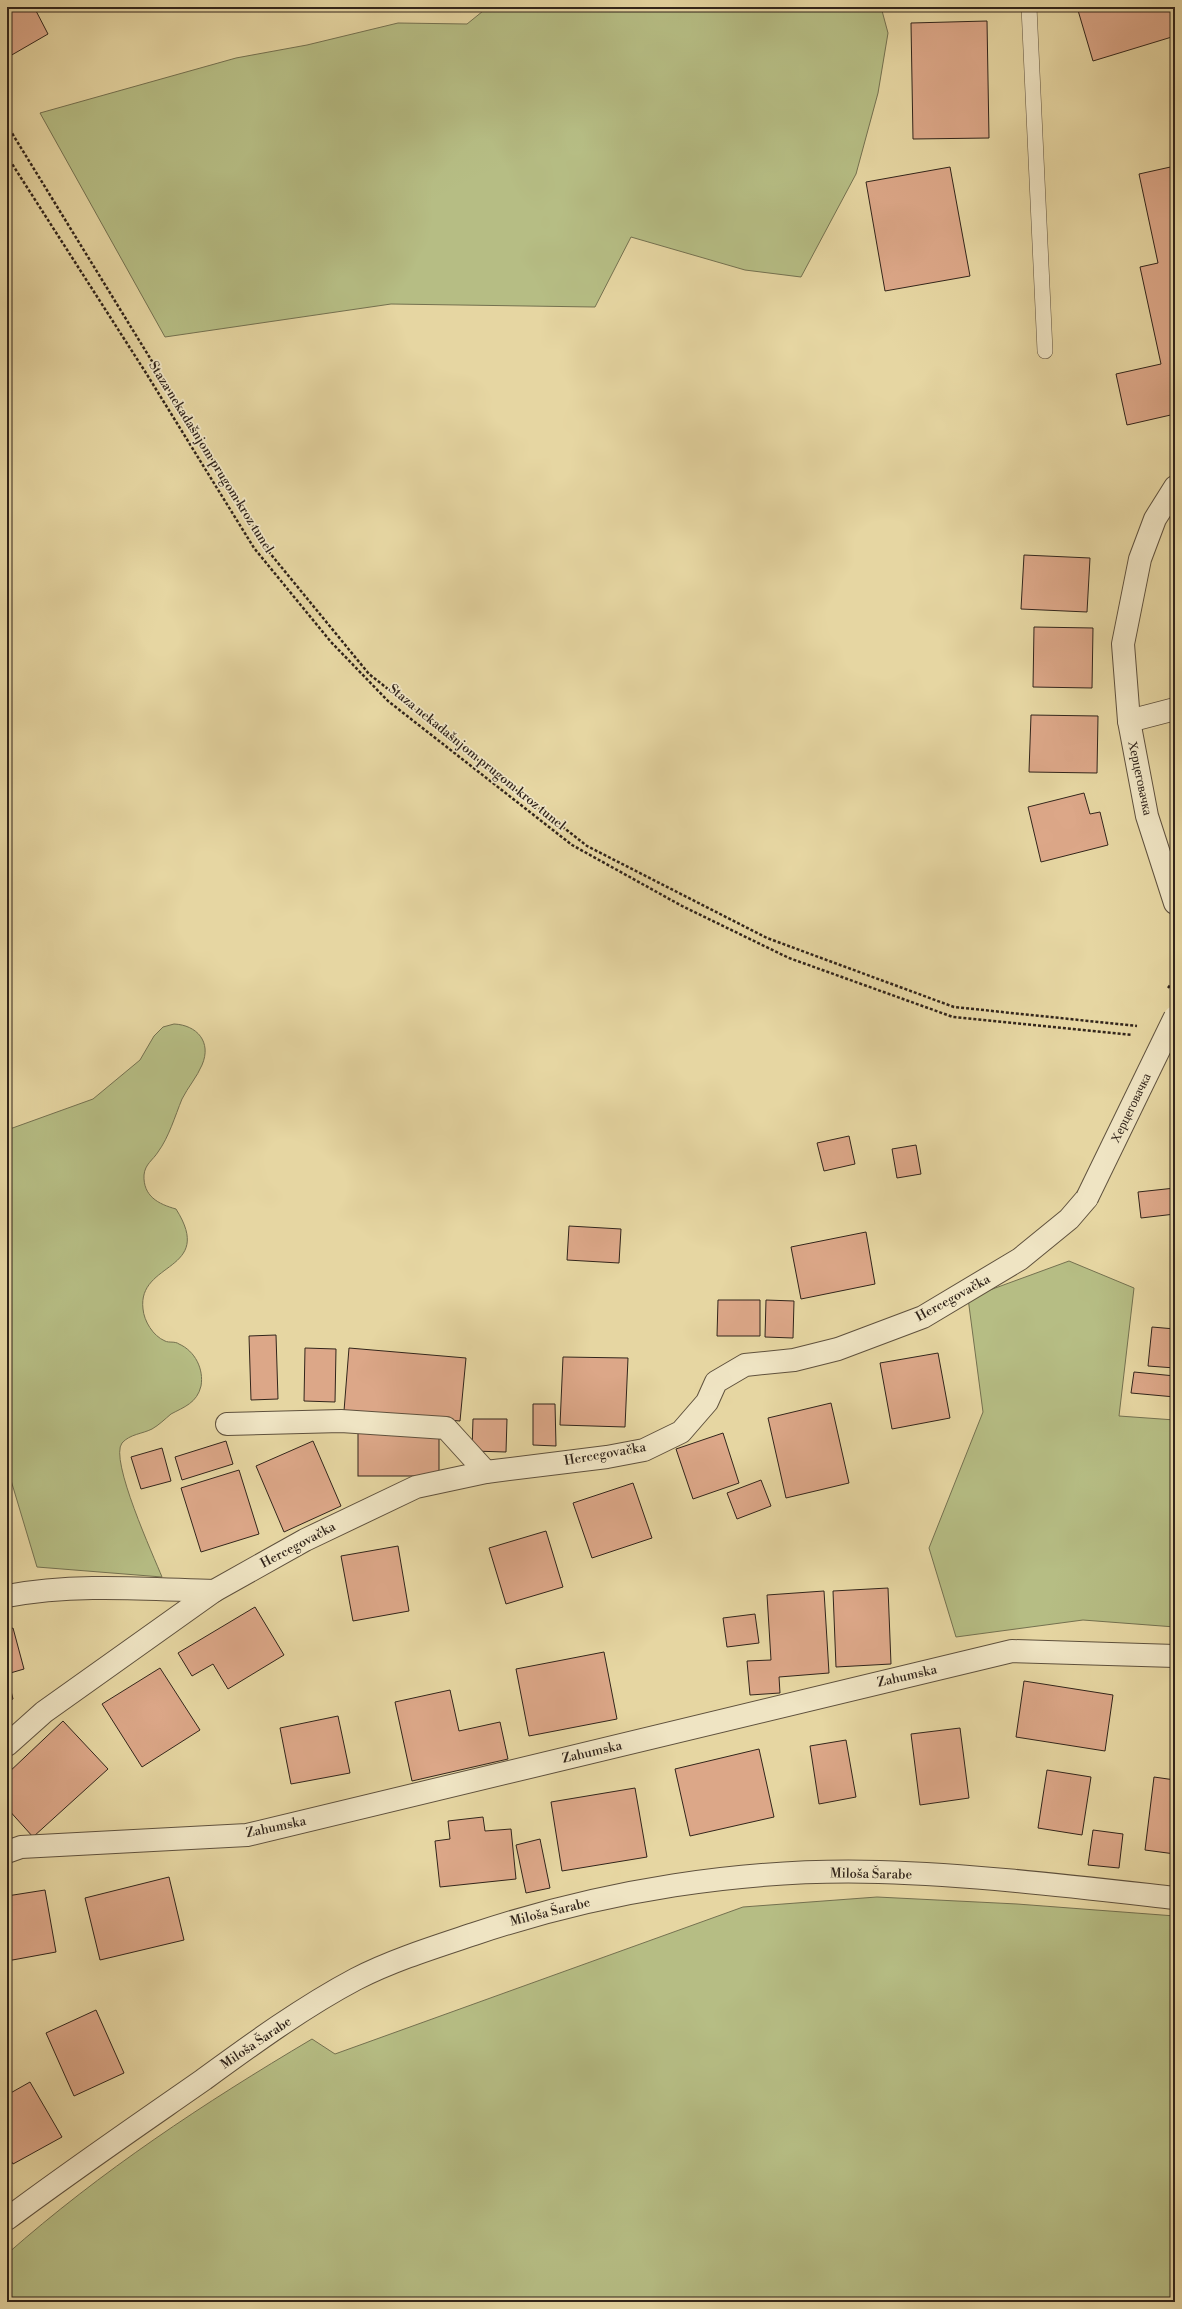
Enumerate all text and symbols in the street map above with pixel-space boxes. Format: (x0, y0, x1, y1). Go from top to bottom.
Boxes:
street label: Staza nekadašnjom prugom kroz tunel (145, 358, 277, 556)
street label: Staza nekadašnjom prugom kroz tunel (385, 681, 569, 834)
street label: Херцеговачка (1124, 739, 1156, 817)
street label: Херцеговачка (1107, 1070, 1155, 1145)
street label: Hercegovačka (913, 1271, 993, 1325)
street label: Hercegovačka (563, 1439, 648, 1469)
street label: Hercegovačka (258, 1518, 339, 1571)
street label: Zahumska (875, 1661, 939, 1691)
street label: Zahumska (560, 1737, 624, 1767)
street label: Zahumska (244, 1813, 308, 1841)
street label: Miloša Šarabe (830, 1864, 913, 1883)
street label: Miloša Šarabe (508, 1893, 592, 1930)
street label: Miloša Šarabe (217, 2012, 295, 2073)

